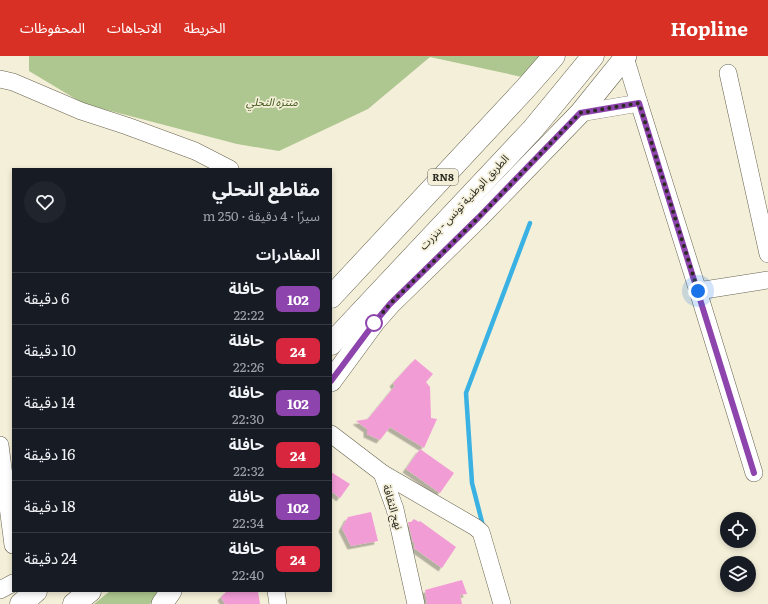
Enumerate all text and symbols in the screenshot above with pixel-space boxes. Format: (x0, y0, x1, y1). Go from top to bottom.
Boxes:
text: Hopline (670, 14, 748, 42)
text: المحفوظات (20, 17, 85, 37)
text: الاتجاهات (107, 17, 162, 37)
text: الخريطة (184, 17, 226, 37)
park label: منتزه النحلي (246, 93, 298, 112)
street label: الطريق الوطنية تونس - بنزرت (415, 150, 512, 253)
road number: RN8 (428, 169, 458, 185)
text: مقاطع النحلي (212, 174, 320, 202)
button: heart (24, 181, 66, 223)
text: سيرًا · 4 دقيقة · 250 m (203, 206, 320, 225)
text: المغادرات (256, 242, 320, 265)
text: حافلة (229, 276, 264, 299)
your location (688, 281, 708, 301)
text: 6 دقيقة (24, 286, 69, 309)
text: 102 (287, 289, 309, 309)
text: 22:22 (233, 305, 264, 324)
unlabelled marker (365, 314, 383, 332)
text: حافلة (229, 328, 264, 351)
text: 10 دقيقة (24, 338, 76, 361)
text: 24 (290, 341, 306, 361)
text: 22:26 (233, 357, 264, 376)
text: حافلة (229, 380, 264, 403)
text: 14 دقيقة (24, 390, 75, 413)
text: 102 (287, 393, 309, 413)
text: 22:30 (232, 409, 264, 428)
text: حافلة (229, 432, 264, 455)
text: 16 دقيقة (24, 442, 75, 465)
text: 24 (290, 445, 306, 465)
text: 22:32 (233, 461, 264, 480)
street label: نهج الثقافة (379, 482, 408, 532)
text: حافلة (229, 484, 264, 507)
text: 18 دقيقة (24, 494, 76, 517)
text: 102 (287, 497, 309, 517)
map controls (720, 512, 756, 592)
button: locate (720, 512, 756, 548)
text: 22:34 (232, 513, 264, 532)
text: حافلة (229, 536, 264, 559)
text: 24 دقيقة (24, 546, 77, 569)
text: 24 (290, 549, 306, 569)
button: layers (720, 556, 756, 592)
text: 22:40 (232, 565, 264, 584)

